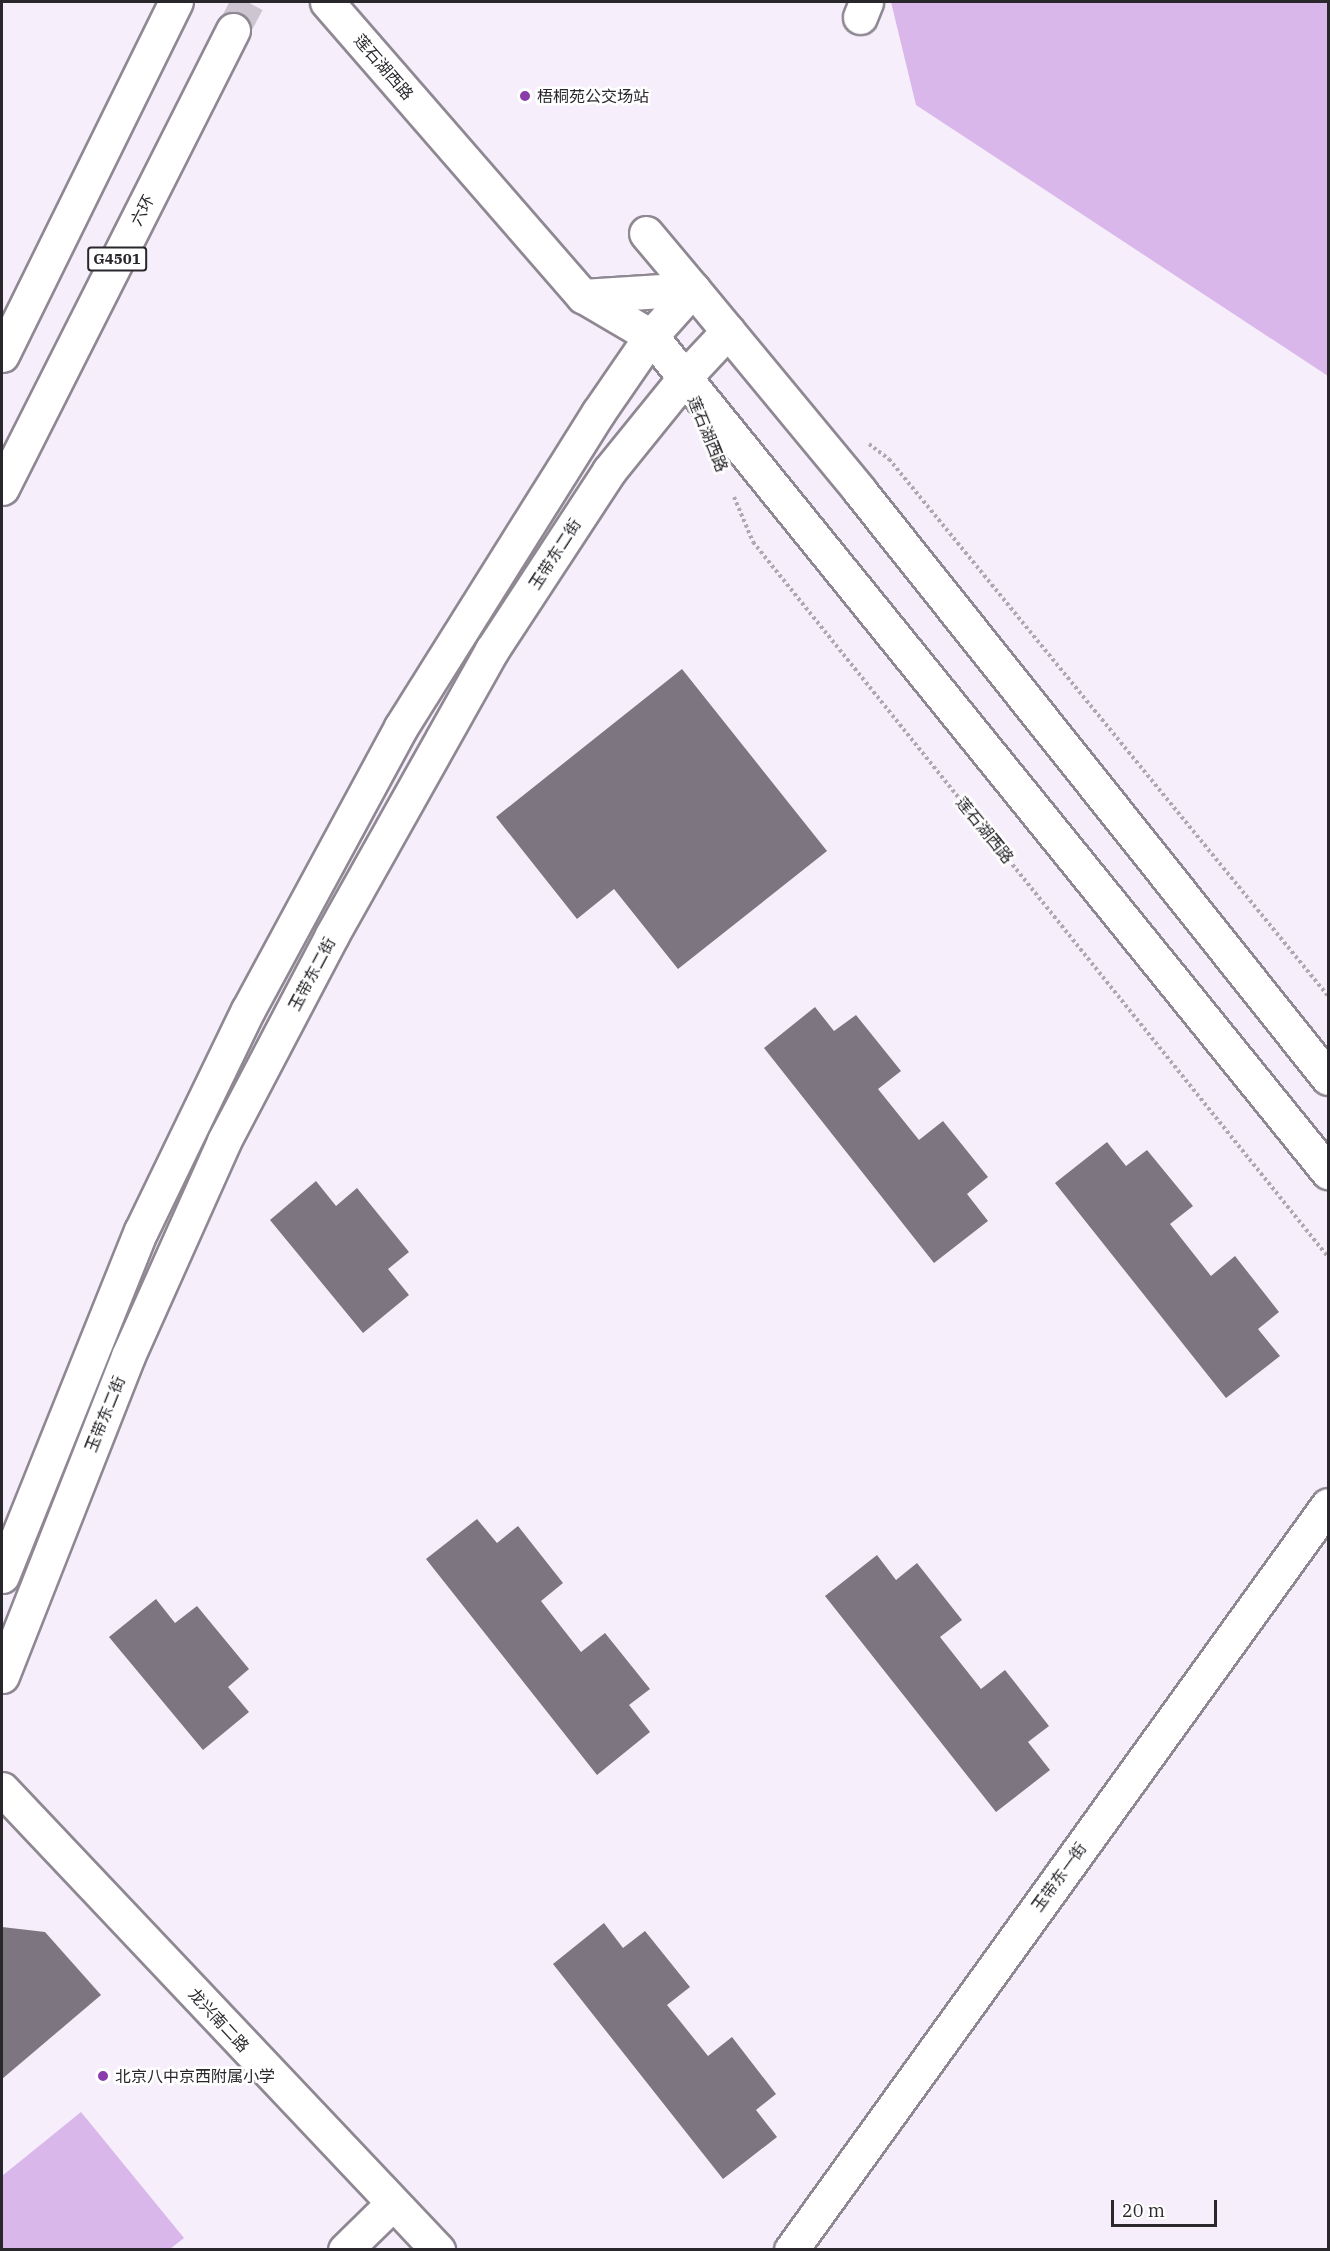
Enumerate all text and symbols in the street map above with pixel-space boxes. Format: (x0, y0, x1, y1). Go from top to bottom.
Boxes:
street label: 莲石湖西路 (351, 31, 417, 103)
place label: 梧桐苑公交场站 (537, 86, 649, 106)
marker: 梧桐苑公交场站 (518, 89, 532, 103)
street label: 六环 (126, 191, 158, 229)
road number: G4501 (87, 247, 147, 271)
street label: 莲石湖西路 (684, 393, 732, 475)
street label: 玉带东二街 (525, 515, 585, 593)
street label: 莲石湖西路 (952, 793, 1018, 867)
street label: 玉带东二街 (285, 934, 339, 1014)
street label: 玉带东二街 (81, 1373, 129, 1455)
street label: 玉带东一街 (1028, 1839, 1090, 1915)
street label: 龙兴南二路 (185, 1984, 253, 2056)
place label: 北京八中京西附属小学 (115, 2066, 275, 2086)
marker: 北京八中京西附属小学 (96, 2069, 110, 2083)
scale bar (1114, 2188, 1220, 2226)
text: 20 m (1122, 2199, 1165, 2222)

